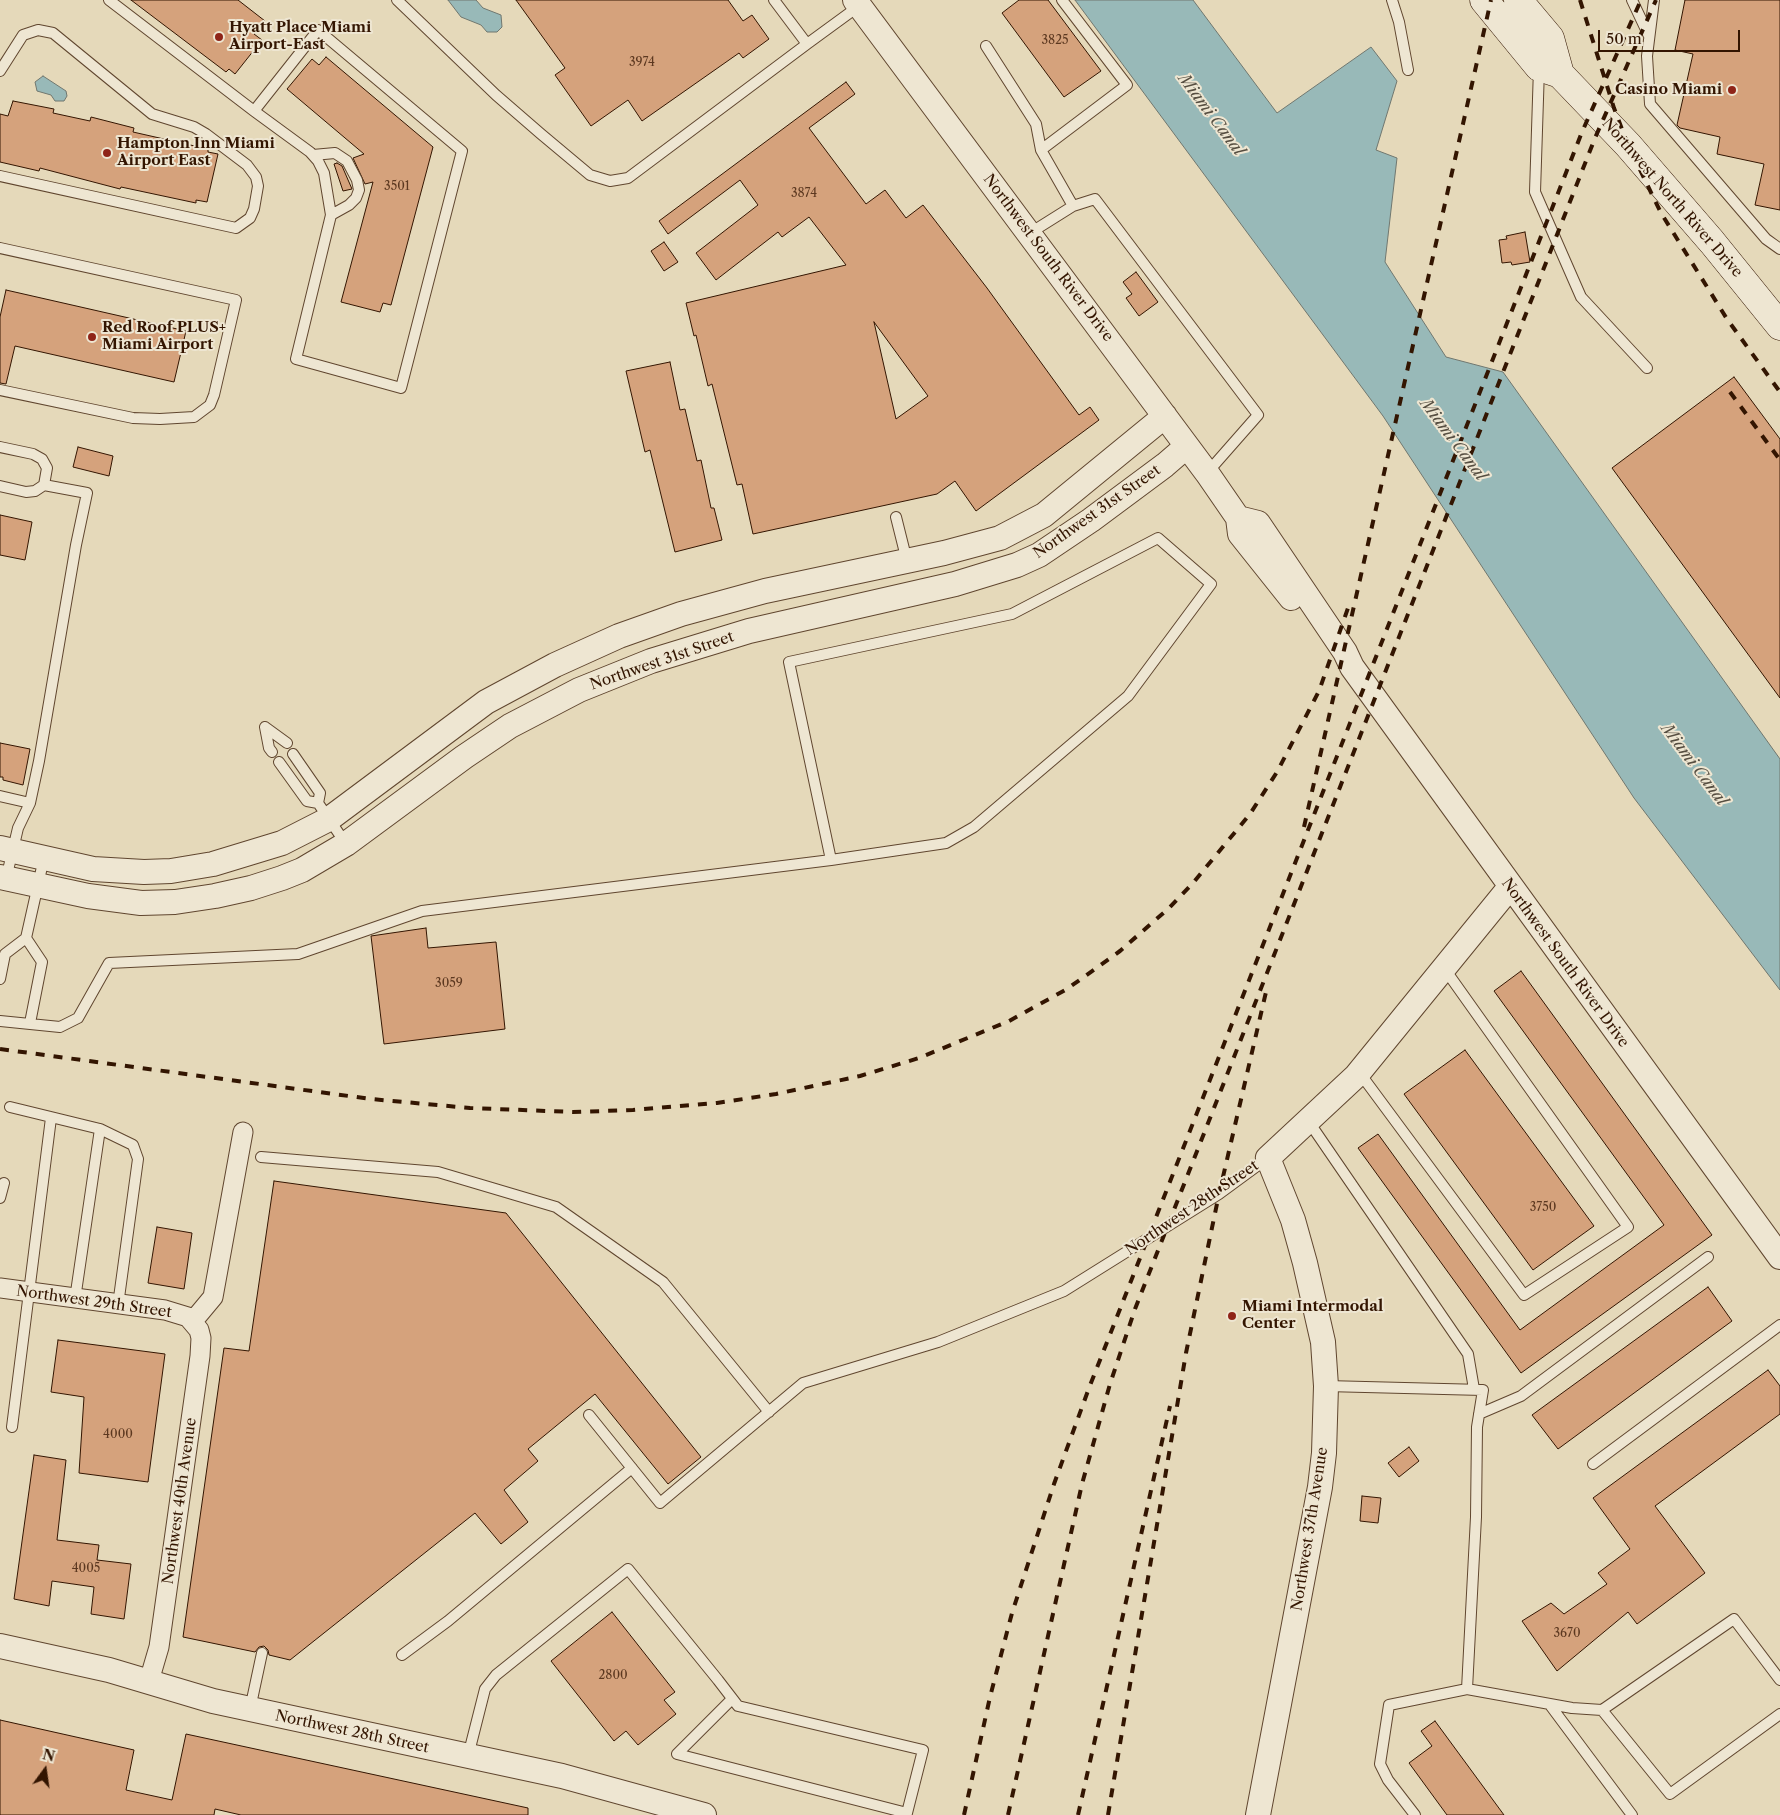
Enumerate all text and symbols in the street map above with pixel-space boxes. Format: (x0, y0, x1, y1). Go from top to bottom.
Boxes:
place label: Hyatt Place Miami Airport-East (229, 19, 371, 54)
scale bar (1600, 20, 1742, 52)
text: 50 m (1606, 29, 1642, 48)
marker: Hyatt Place Miami Airport-East (213, 31, 225, 43)
house number: 3825 (1041, 34, 1069, 48)
house number: 3974 (629, 56, 655, 70)
water label: Miami Canal (1174, 70, 1248, 160)
place label: Casino Miami (1615, 81, 1722, 99)
marker: Casino Miami (1726, 84, 1738, 96)
street label: Northwest North River Drive (1598, 115, 1746, 281)
place label: Hampton Inn Miami Airport East (117, 135, 275, 170)
marker: Hampton Inn Miami Airport East (101, 147, 113, 159)
street label: Northwest South River Drive (979, 171, 1117, 345)
house number: 3501 (384, 180, 410, 194)
house number: 3874 (791, 187, 817, 201)
place label: Red Roof PLUS+ Miami Airport (102, 319, 226, 354)
marker: Red Roof PLUS+ Miami Airport (86, 331, 98, 343)
water label: Miami Canal (1416, 395, 1490, 485)
street label: Northwest 31st Street (1030, 461, 1164, 563)
street label: Northwest 31st Street (588, 628, 736, 694)
water label: Miami Canal (1657, 720, 1731, 810)
street label: Northwest South River Drive (1498, 875, 1632, 1051)
house number: 3059 (435, 977, 463, 991)
street label: Northwest 28th Street (1122, 1157, 1262, 1259)
house number: 3750 (1530, 1201, 1556, 1215)
street label: Northwest 29th Street (15, 1282, 173, 1322)
place label: Miami Intermodal Center (1242, 1298, 1383, 1333)
marker: Miami Intermodal Center (1226, 1310, 1238, 1322)
street label: Northwest 40th Avenue (159, 1416, 201, 1586)
house number: 4000 (103, 1428, 133, 1442)
street label: Northwest 37th Avenue (1288, 1446, 1332, 1612)
house number: 4005 (72, 1562, 100, 1576)
house number: 3670 (1553, 1627, 1581, 1641)
house number: 2800 (598, 1669, 628, 1683)
street label: Northwest 28th Street (273, 1707, 431, 1757)
north arrow (20, 1745, 70, 1795)
text: N (41, 1745, 57, 1766)

